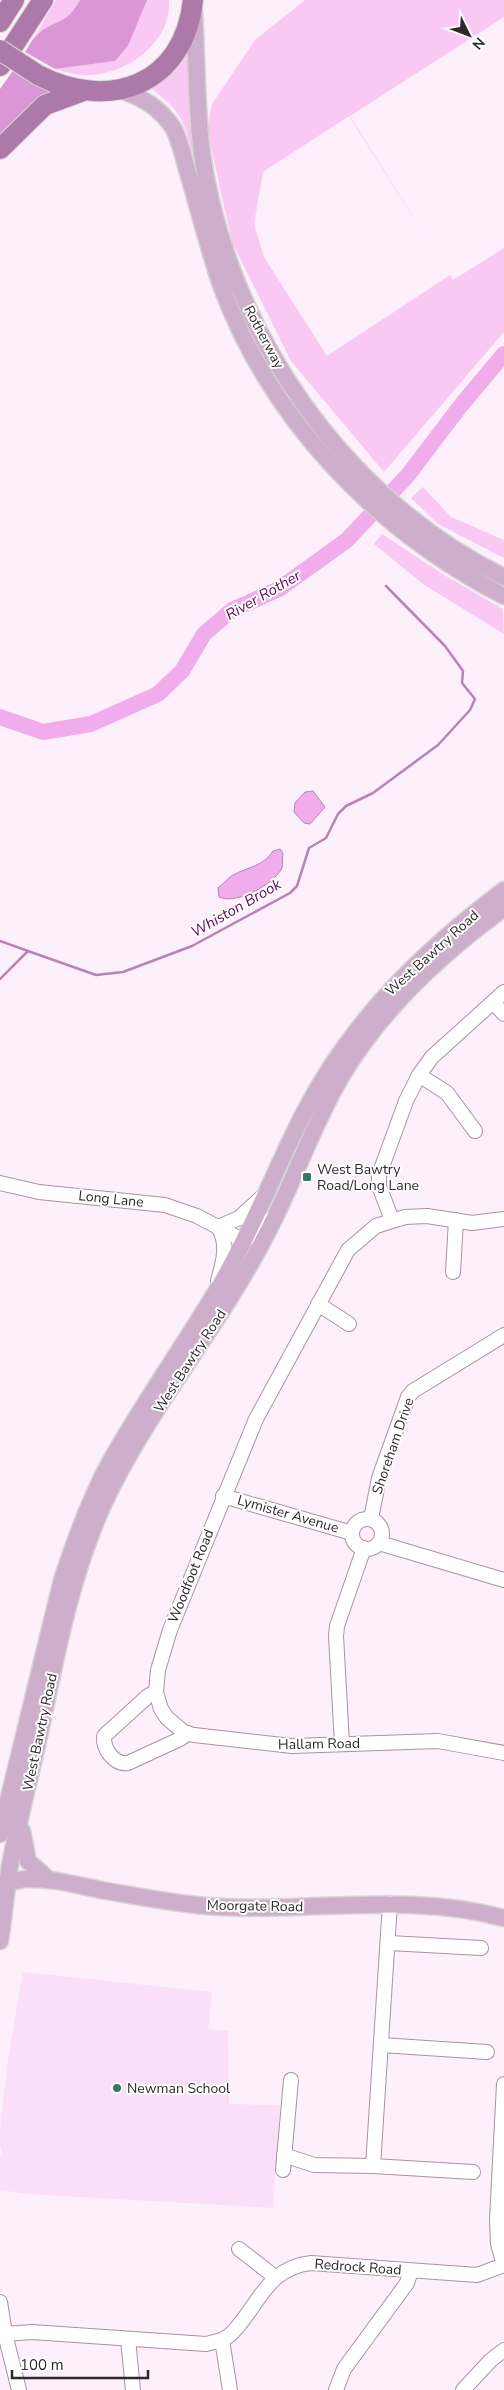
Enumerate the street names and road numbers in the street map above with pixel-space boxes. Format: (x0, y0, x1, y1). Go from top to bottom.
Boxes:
street label: Rotherway (239, 302, 289, 373)
street label: West Bawtry Road (381, 906, 483, 1000)
street label: Long Lane (77, 1186, 145, 1212)
street label: West Bawtry Road (149, 1306, 231, 1416)
street label: Shoreham Drive (368, 1395, 418, 1497)
street label: Lymister Avenue (235, 1490, 341, 1538)
street label: Woodfoot Road (164, 1526, 218, 1626)
street label: West Bawtry Road (18, 1672, 62, 1792)
street label: Hallam Road (278, 1734, 360, 1754)
street label: Moorgate Road (207, 1896, 303, 1916)
street label: Redrock Road (314, 2254, 402, 2280)

